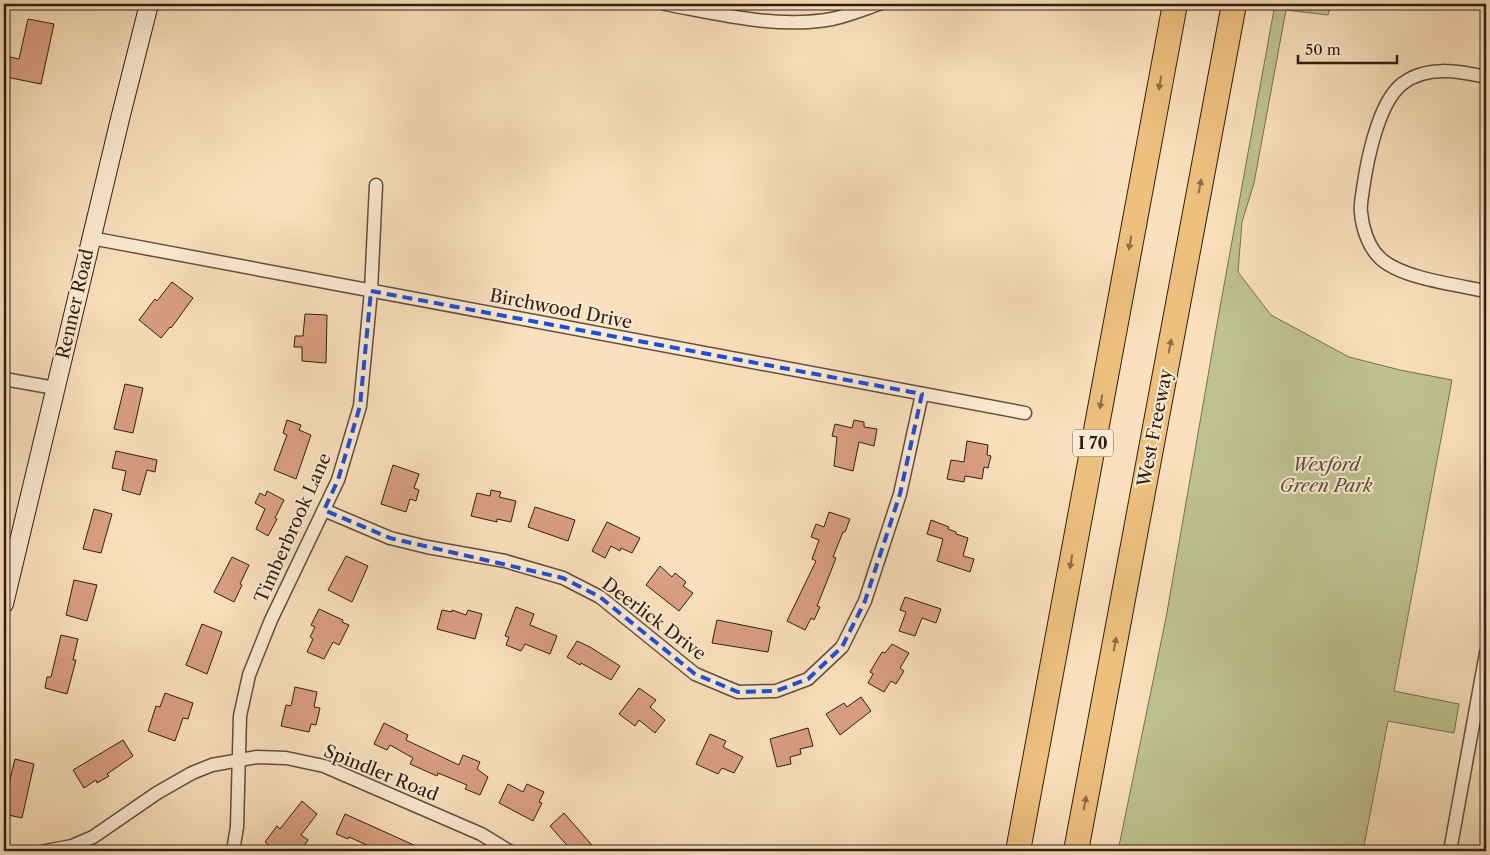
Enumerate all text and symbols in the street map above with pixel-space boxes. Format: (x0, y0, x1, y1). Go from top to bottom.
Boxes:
scale bar (1298, 32, 1396, 64)
text: 50 m (1305, 40, 1341, 59)
one-way arrow (1156, 75, 1164, 90)
one-way arrow (1196, 178, 1204, 194)
one-way arrow (1126, 235, 1134, 251)
street label: Renner Road (52, 247, 98, 361)
street label: Birchwood Drive (488, 284, 634, 334)
one-way arrow (1167, 338, 1175, 354)
street label: West Freeway (1133, 366, 1177, 490)
one-way arrow (1096, 395, 1104, 411)
road number: I 70 (1073, 429, 1113, 456)
street label: Timberbrook Lane (250, 450, 336, 606)
park label: Wexford Green Park (1279, 454, 1373, 497)
one-way arrow (1067, 555, 1075, 571)
street label: Deerlick Drive (598, 573, 710, 665)
one-way arrow (1111, 635, 1119, 651)
street label: Spindler Road (321, 740, 441, 806)
one-way arrow (1081, 796, 1089, 811)

